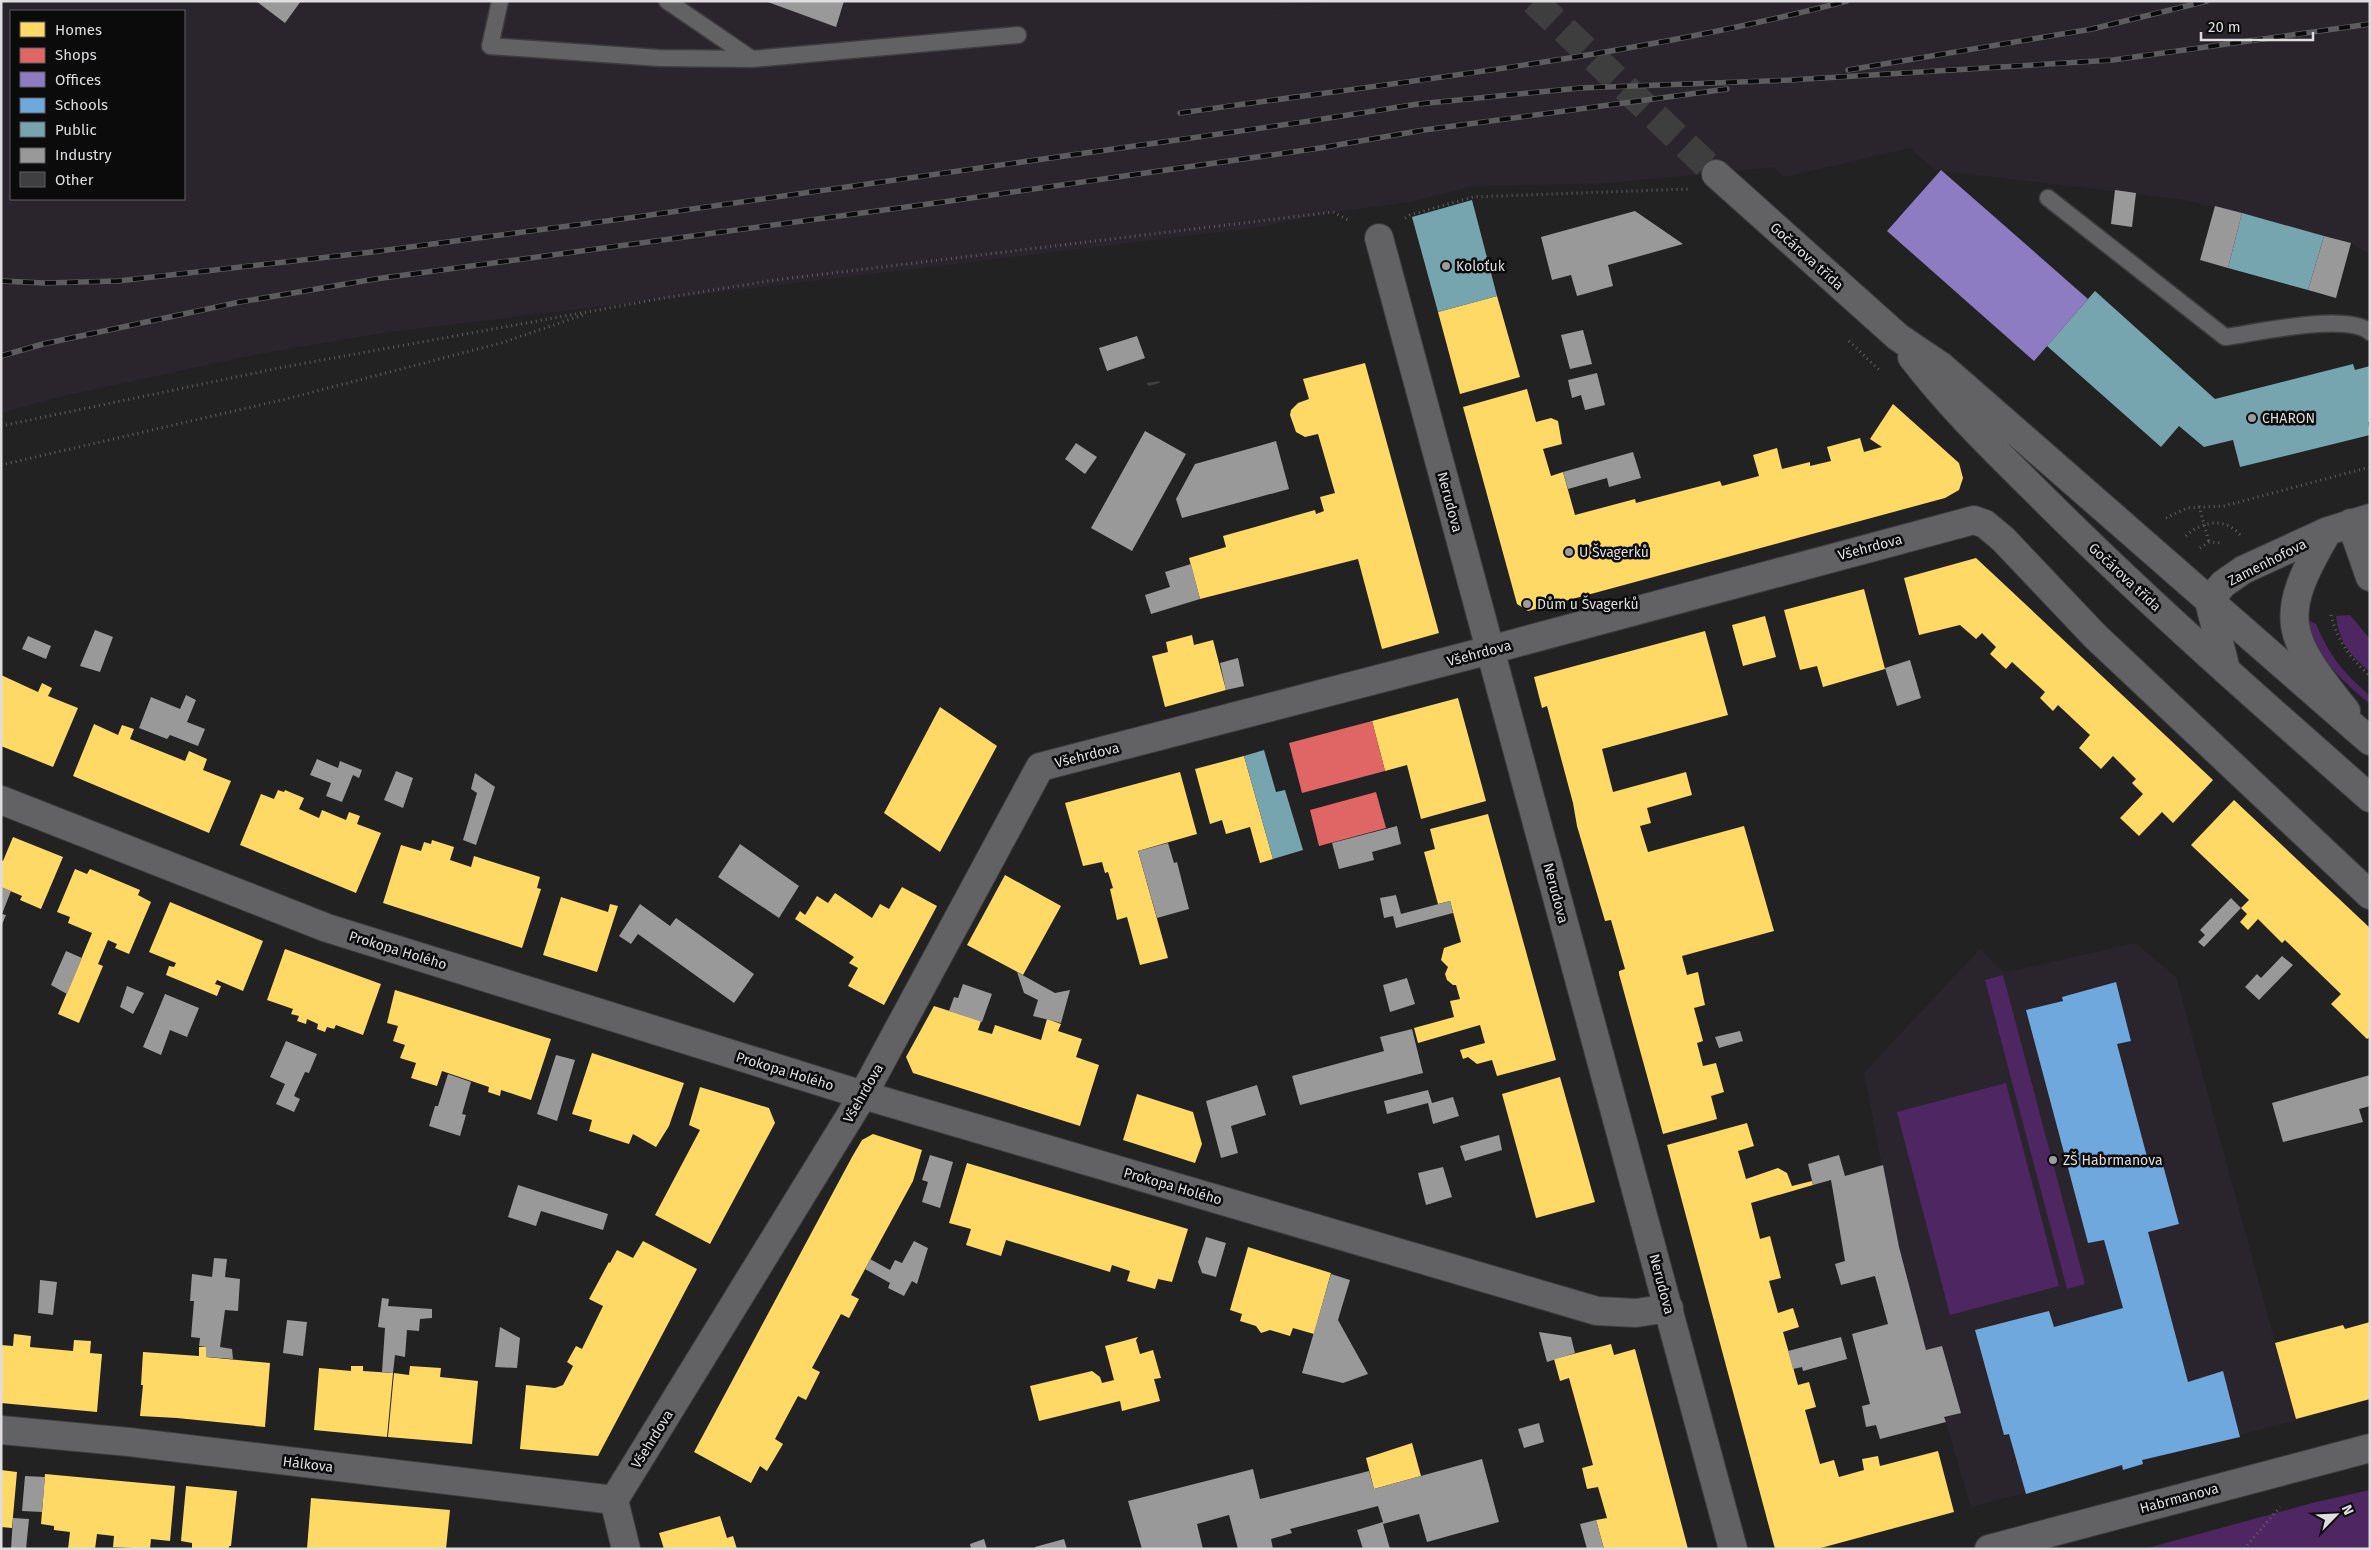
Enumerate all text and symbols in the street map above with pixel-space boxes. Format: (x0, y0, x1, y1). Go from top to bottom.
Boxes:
legend (10, 10, 185, 200)
scale bar (2201, 10, 2314, 42)
text: 20 m (2208, 18, 2241, 36)
text: Homes (55, 21, 102, 39)
text: Shops (55, 46, 97, 64)
text: Offices (55, 71, 101, 89)
text: Schools (55, 96, 108, 114)
text: Public (55, 121, 97, 139)
text: Industry (55, 146, 112, 164)
text: Other (55, 171, 94, 189)
street label: Gočárova třída (1767, 219, 1847, 294)
place label: Koloťuk (1456, 258, 1506, 275)
marker: Koloťuk (1440, 260, 1452, 272)
place label: CHARON (2262, 410, 2315, 427)
marker: CHARON (2246, 412, 2258, 424)
street label: Nerudova (1433, 470, 1466, 534)
street label: Všehrdova (1836, 531, 1904, 564)
street label: Zamenhofova (2225, 535, 2309, 590)
street label: Gočárova třída (2085, 540, 2164, 615)
place label: U Švagerků (1579, 543, 1649, 561)
marker: U Švagerků (1563, 546, 1575, 558)
place label: Dům u Švagerků (1537, 595, 1639, 613)
marker: Dům u Švagerků (1521, 598, 1533, 610)
street label: Všehrdova (1445, 637, 1513, 670)
street label: Všehrdova (1053, 739, 1121, 772)
street label: Nerudova (1539, 861, 1572, 925)
street label: Prokopa Holého (347, 928, 449, 973)
street label: Prokopa Holého (734, 1049, 836, 1094)
street label: Všehrdova (840, 1061, 887, 1126)
place label: ZŠ Habrmanova (2063, 1151, 2163, 1169)
marker: ZŠ Habrmanova (2047, 1154, 2059, 1166)
street label: Prokopa Holého (1122, 1164, 1224, 1209)
street label: Nerudova (1645, 1252, 1678, 1316)
street label: Všehrdova (628, 1407, 677, 1472)
street label: Hálkova (282, 1453, 334, 1476)
street label: Habrmanova (2138, 1480, 2220, 1517)
north arrow (2311, 1490, 2361, 1540)
text: N (2338, 1502, 2357, 1518)

